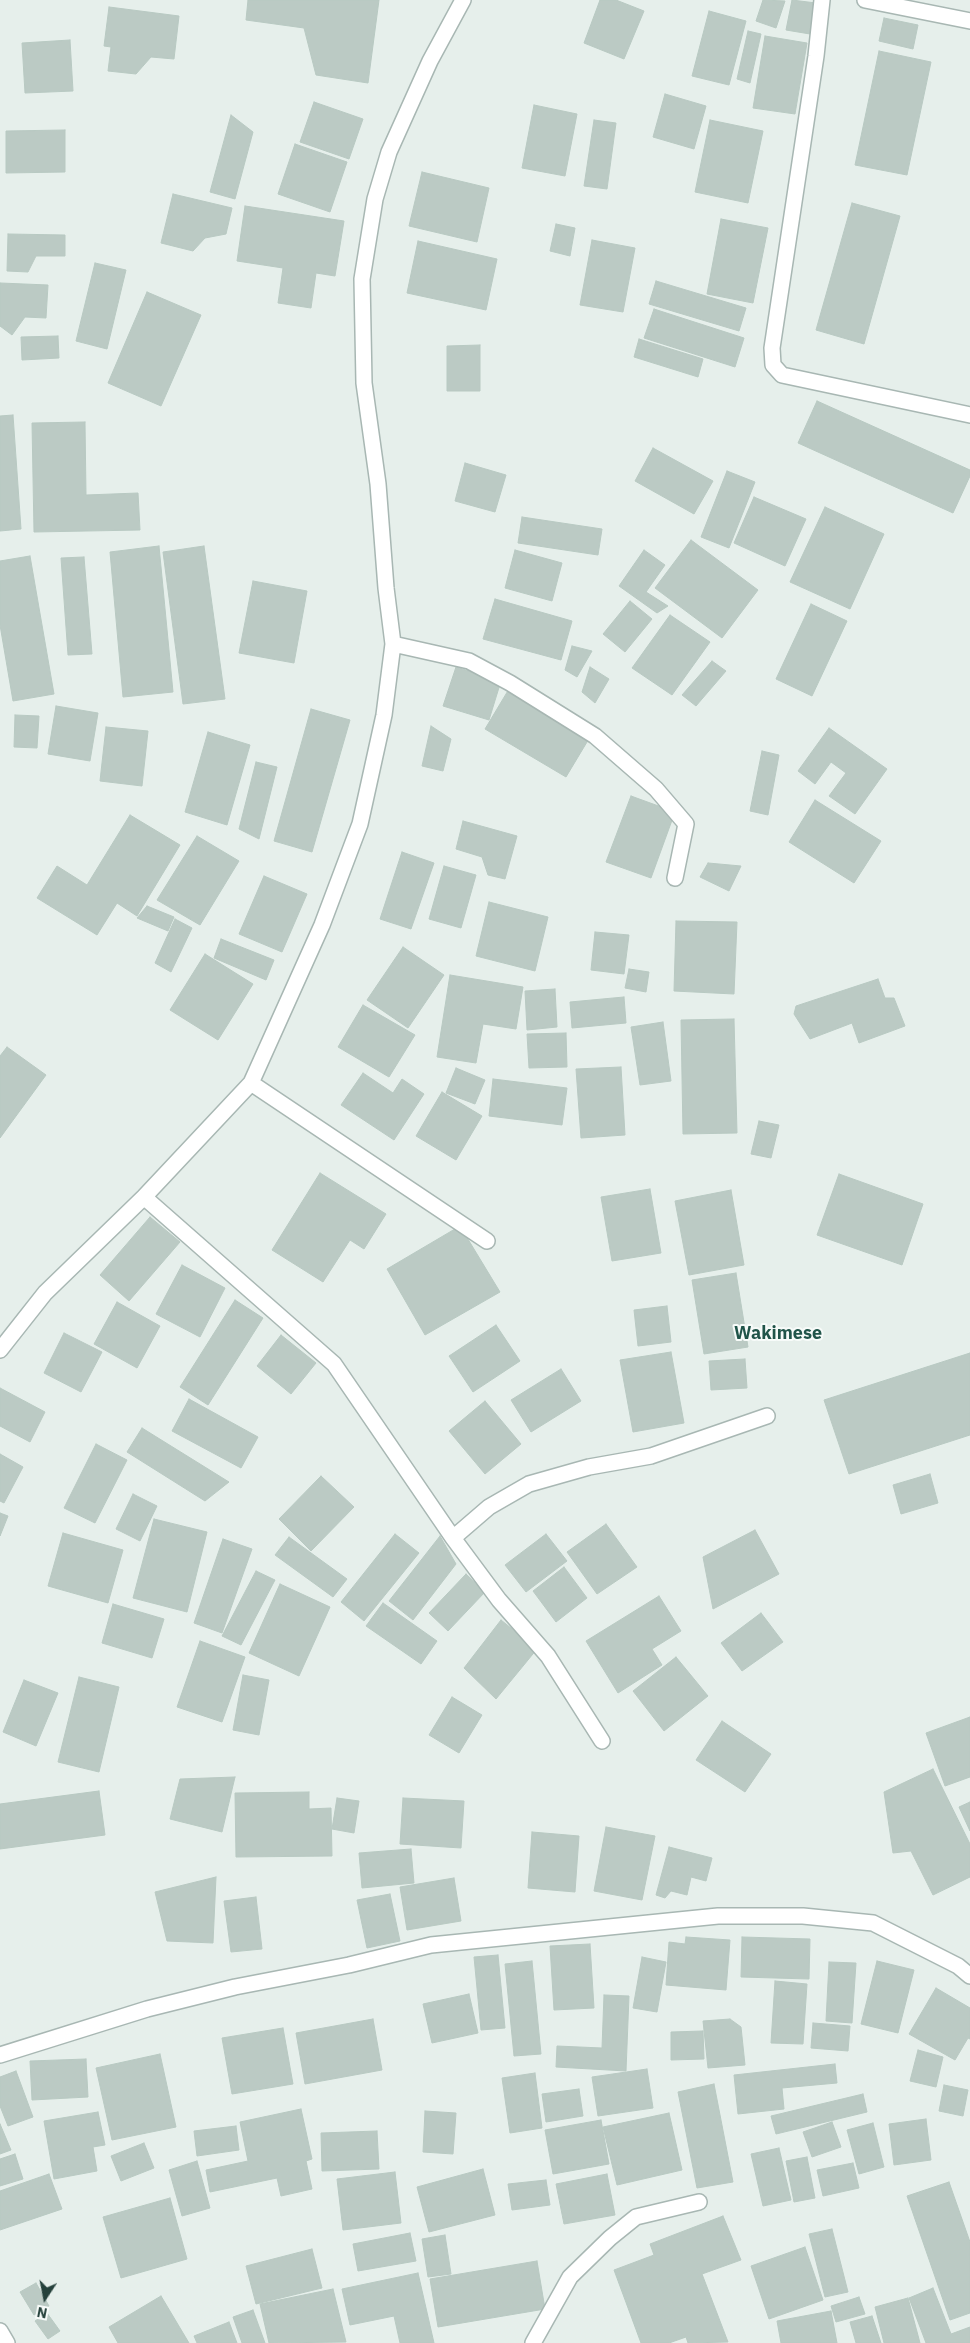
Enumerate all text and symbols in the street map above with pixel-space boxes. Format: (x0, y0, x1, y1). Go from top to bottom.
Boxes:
district label: Wakimese (734, 1323, 822, 1345)
north arrow (20, 2273, 70, 2323)
text: N (35, 2303, 49, 2323)

